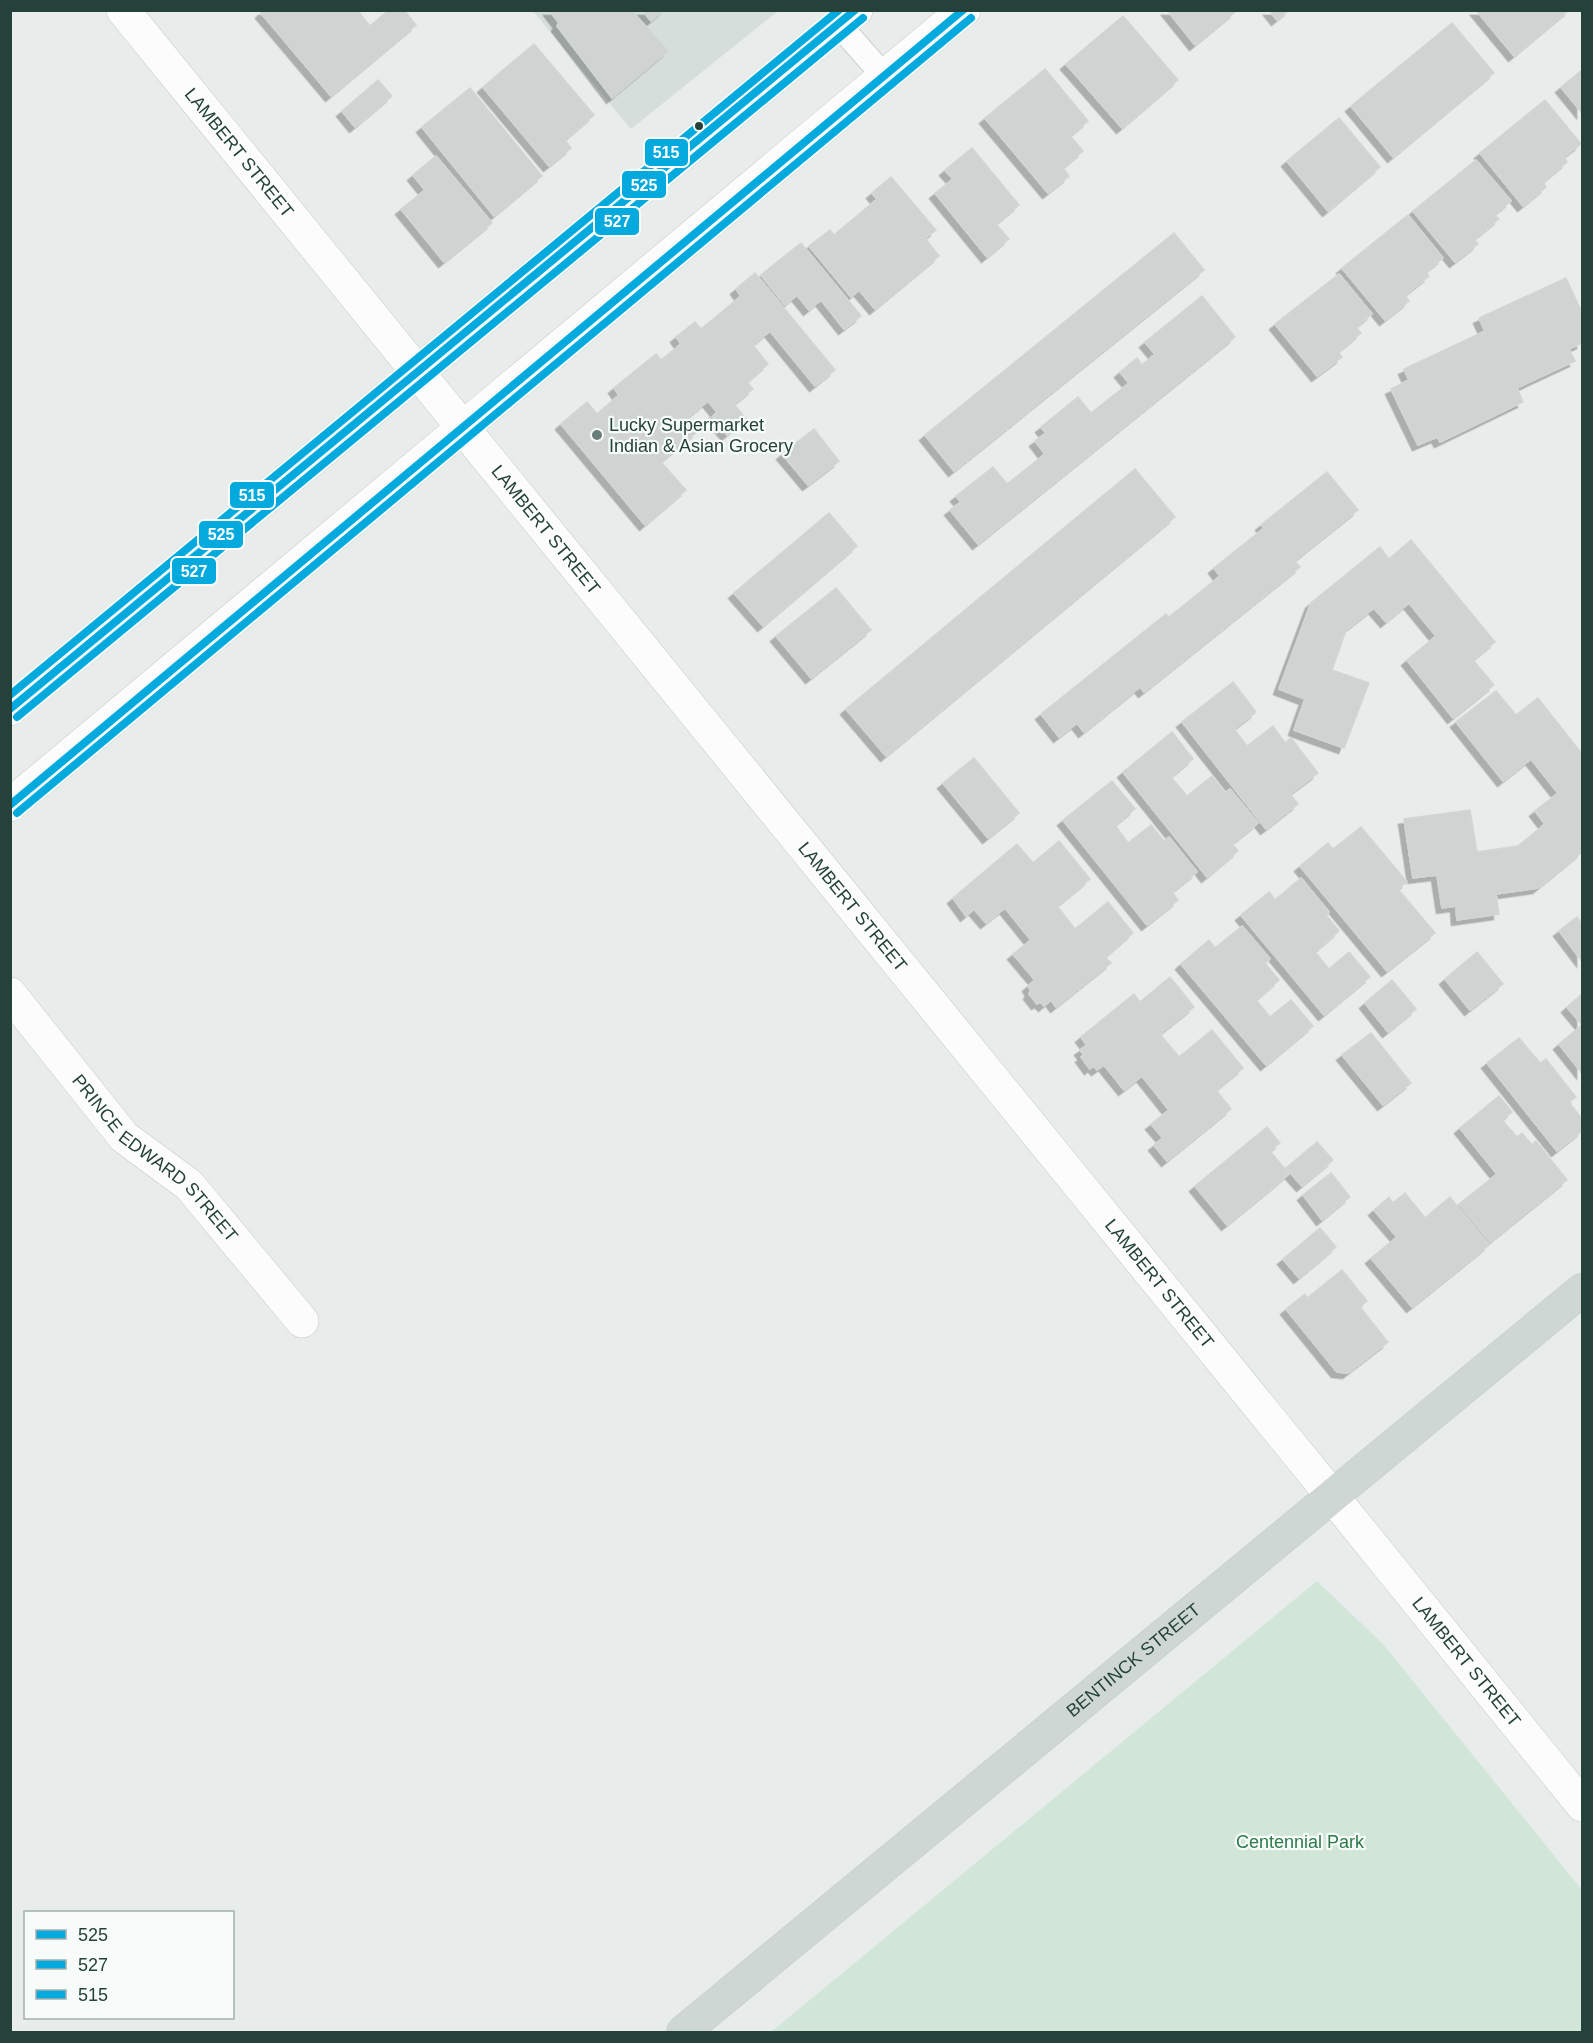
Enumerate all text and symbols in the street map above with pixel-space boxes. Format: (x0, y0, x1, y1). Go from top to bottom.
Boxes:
street label: LAMBERT STREET (181, 84, 298, 221)
unlabelled marker (693, 120, 705, 132)
line badge: 515 (644, 138, 689, 167)
text: 515 (653, 144, 679, 161)
line badge: 525 (621, 170, 667, 199)
text: 525 (631, 177, 657, 194)
line badge: 527 (594, 207, 640, 236)
text: 527 (604, 213, 630, 230)
place label: Lucky Supermarket Indian & Asian Grocery (609, 415, 793, 456)
marker: Lucky Supermarket Indian & Asian Grocery (590, 428, 604, 442)
street label: LAMBERT STREET (487, 461, 604, 598)
line badge: 515 (229, 481, 275, 509)
text: 515 (239, 487, 265, 504)
line badge: 525 (198, 520, 244, 549)
text: 525 (208, 526, 234, 543)
line badge: 527 (171, 557, 217, 585)
text: 527 (181, 563, 207, 580)
street label: LAMBERT STREET (794, 838, 911, 975)
street label: PRINCE EDWARD STREET (68, 1070, 242, 1246)
street label: LAMBERT STREET (1101, 1215, 1218, 1352)
street label: LAMBERT STREET (1408, 1593, 1525, 1731)
street label: BENTINCK STREET (1063, 1599, 1204, 1721)
park label: Centennial Park (1236, 1832, 1365, 1852)
legend (24, 1911, 234, 2019)
text: 525 (78, 1925, 108, 1945)
text: 527 (78, 1955, 108, 1975)
text: 515 (78, 1985, 108, 2005)

